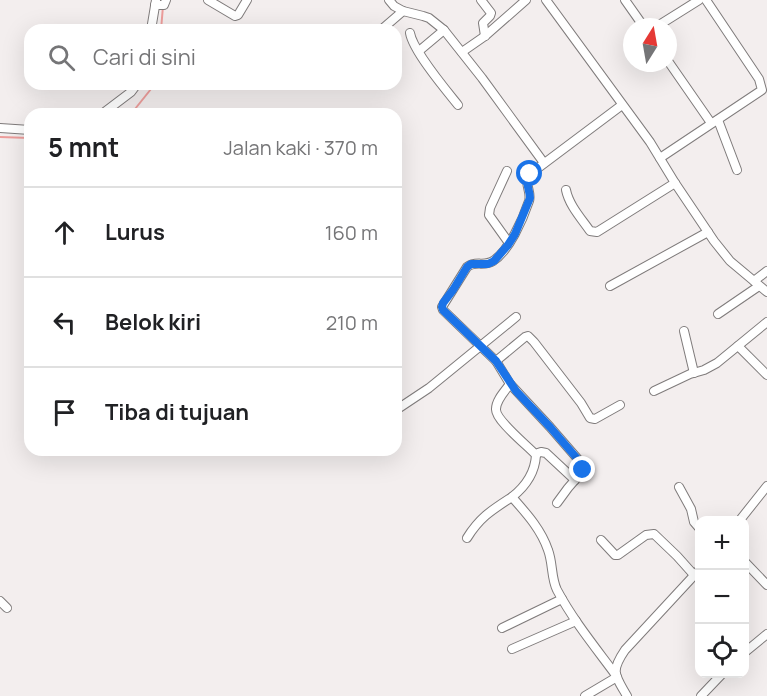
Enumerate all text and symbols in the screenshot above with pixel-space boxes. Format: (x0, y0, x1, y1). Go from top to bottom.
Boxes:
north arrow (623, 18, 677, 72)
search box (24, 24, 402, 90)
icon: search (45, 41, 78, 74)
text: Cari di sini (93, 42, 196, 72)
text: 5 mnt (48, 129, 119, 165)
text: Jalan kaki · 370 m (224, 134, 378, 161)
route start (516, 160, 542, 186)
icon: ahead (48, 216, 81, 249)
text: Lurus (105, 217, 165, 247)
text: 160 m (325, 219, 378, 246)
icon: left (48, 306, 81, 339)
text: Belok kiri (105, 307, 201, 337)
text: 210 m (326, 309, 378, 336)
icon: arrive (48, 396, 81, 429)
text: Tiba di tujuan (105, 397, 249, 427)
route end (569, 456, 595, 482)
map controls (695, 516, 749, 678)
button: + (695, 516, 749, 570)
button: − (695, 570, 749, 624)
button: locate (695, 624, 749, 678)

